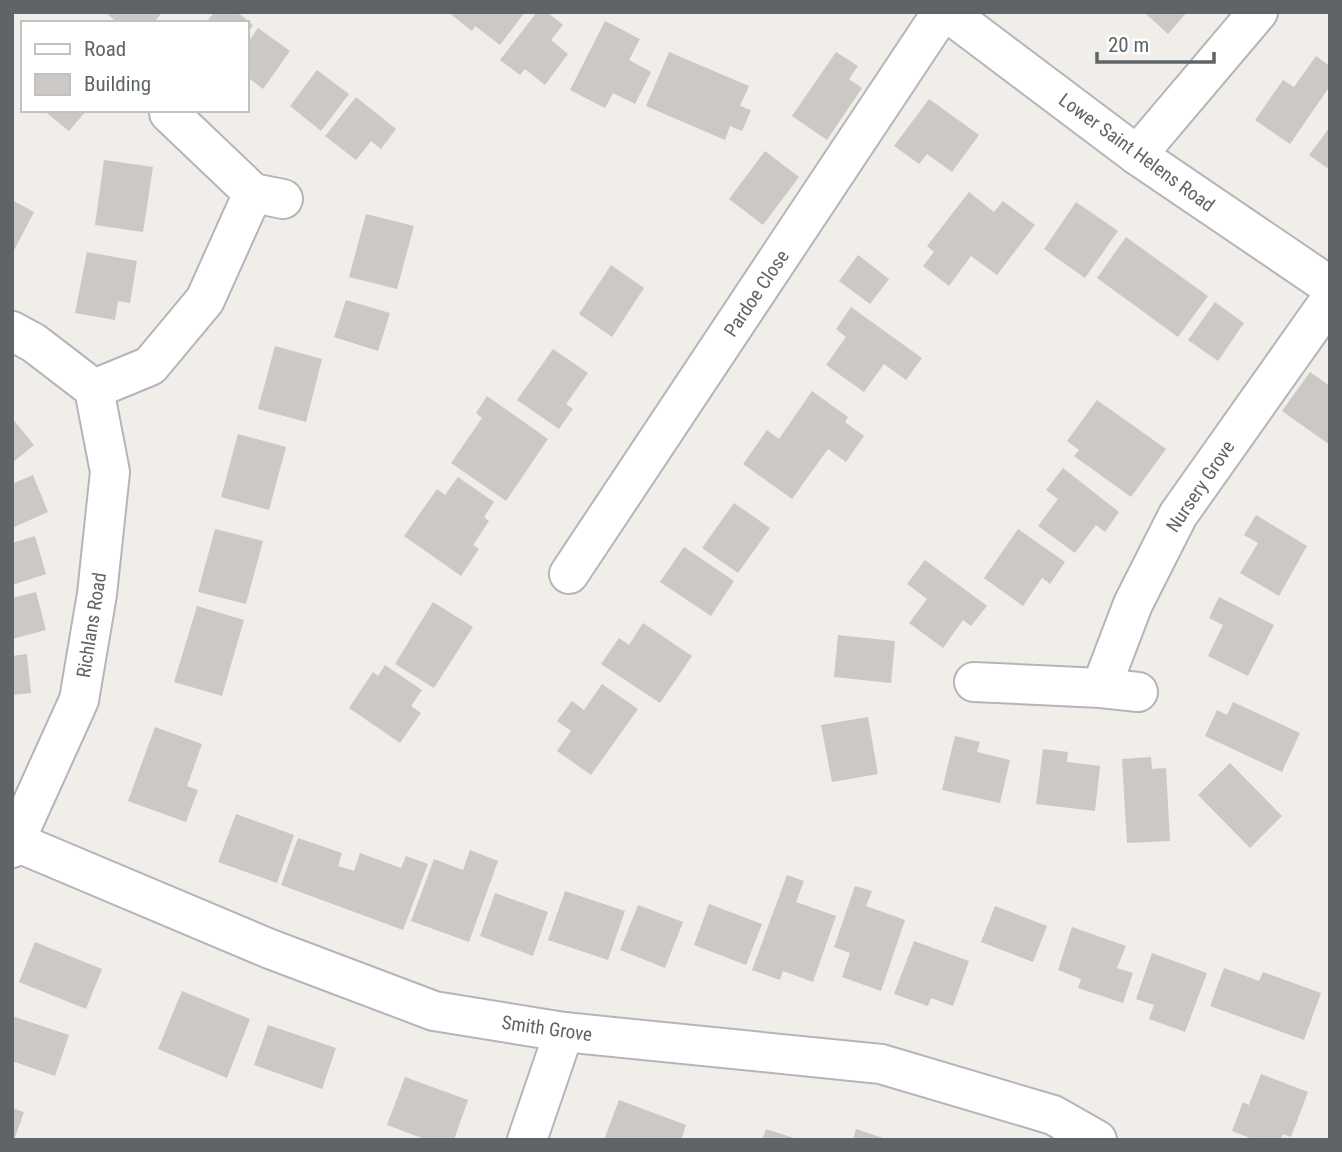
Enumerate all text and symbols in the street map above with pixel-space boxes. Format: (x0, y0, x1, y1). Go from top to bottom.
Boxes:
legend (21, 21, 248, 112)
scale bar (1097, 21, 1214, 65)
text: 20 m (1108, 33, 1149, 57)
text: Road (84, 37, 126, 61)
text: Building (84, 72, 151, 96)
street label: Lower Saint Helens Road (1054, 88, 1219, 217)
street label: Pardoe Close (719, 245, 794, 341)
street label: Nursery Grove (1161, 436, 1240, 537)
street label: Richlans Road (72, 571, 111, 679)
street label: Smith Grove (500, 1011, 594, 1046)

